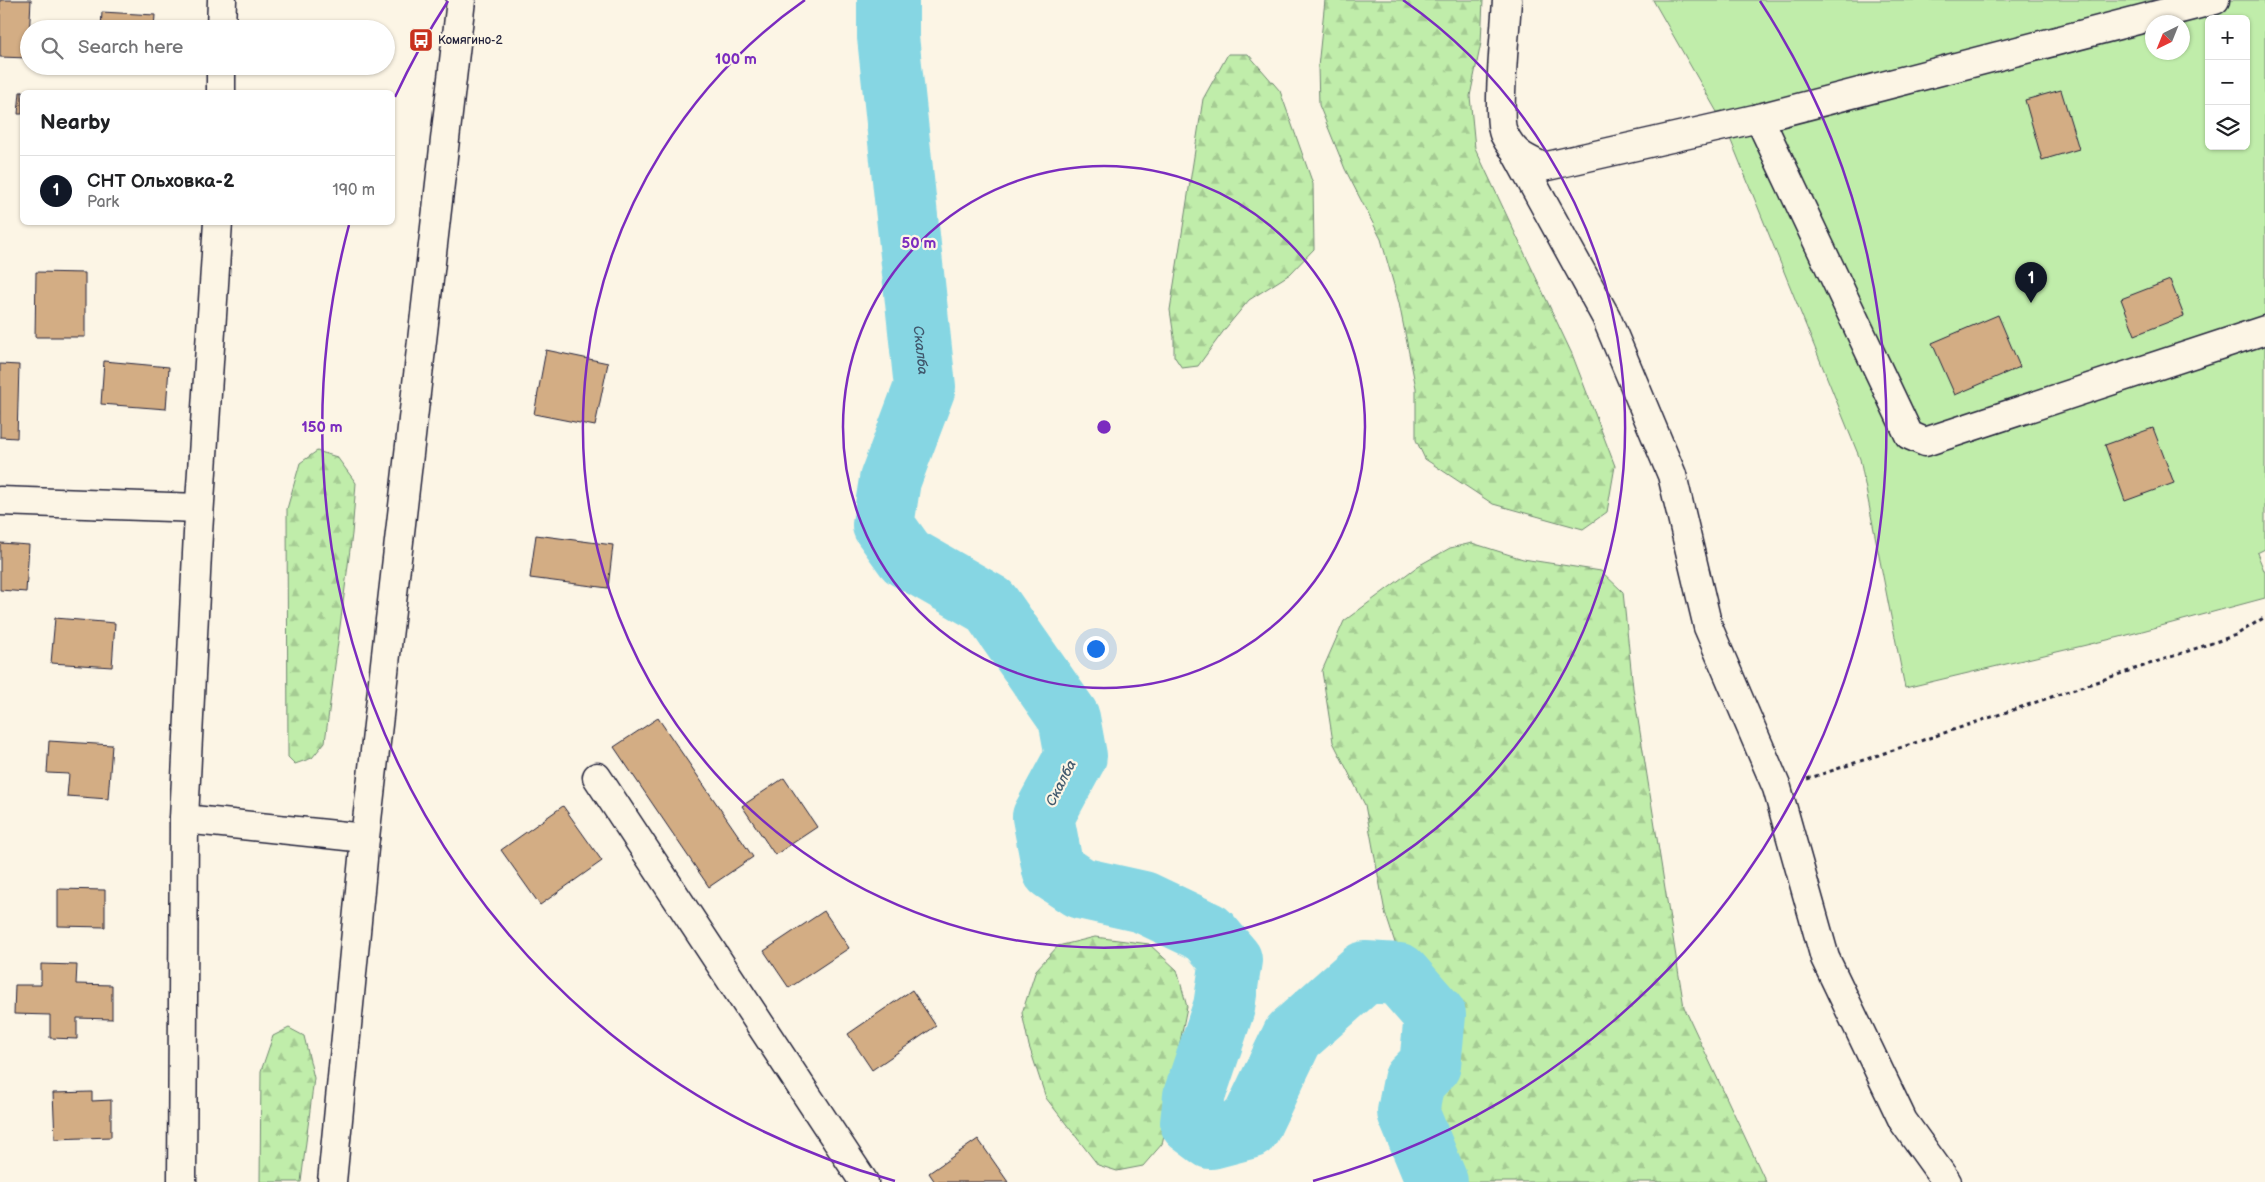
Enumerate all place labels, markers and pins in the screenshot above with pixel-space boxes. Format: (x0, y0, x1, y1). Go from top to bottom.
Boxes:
bus stop icon: Комягино-2 (408, 27, 434, 53)
place label: Комягино-2 (438, 33, 503, 48)
pin: 1 (2015, 262, 2047, 303)
centre of rings (1095, 418, 1113, 436)

